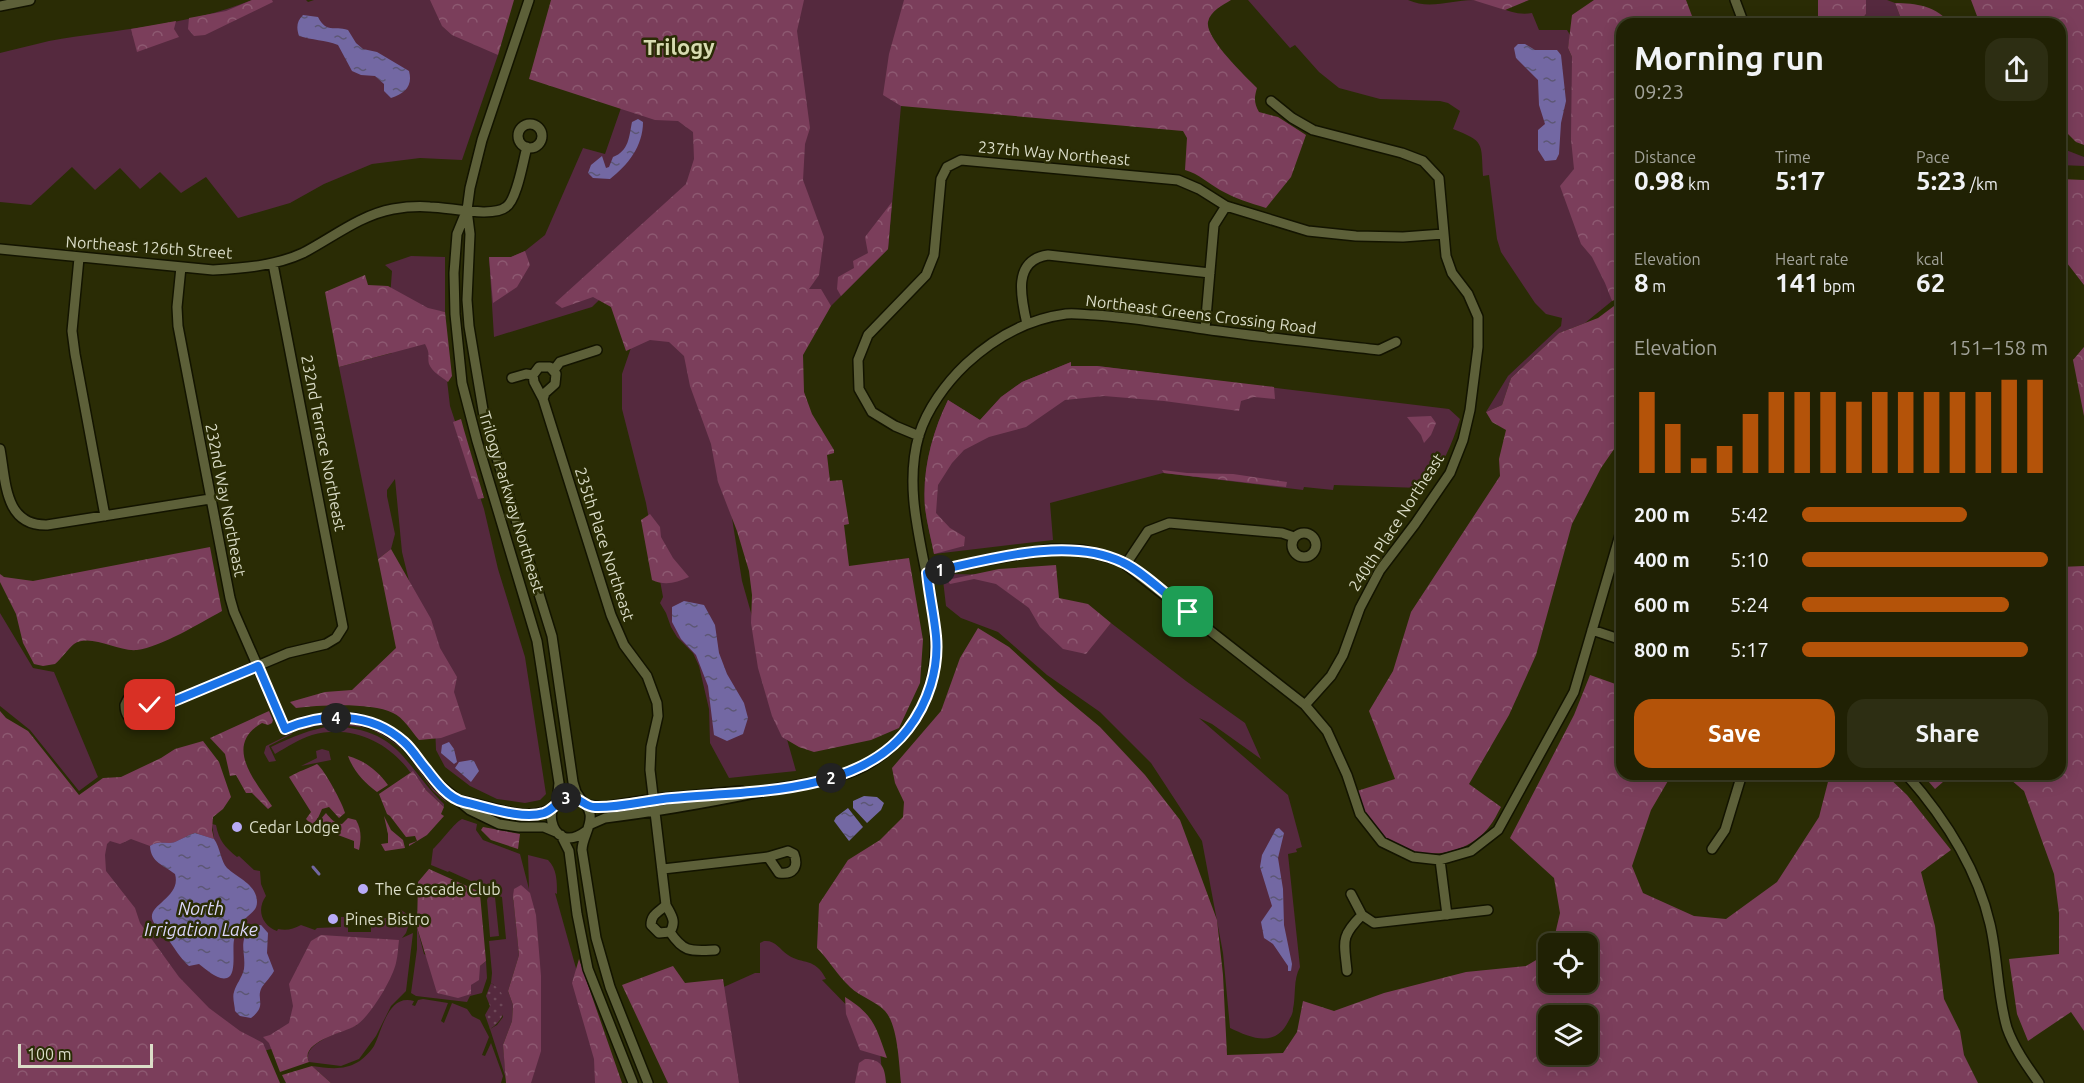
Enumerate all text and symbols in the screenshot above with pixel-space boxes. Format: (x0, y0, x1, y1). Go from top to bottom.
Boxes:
district label: Trilogy (643, 34, 715, 59)
button: share (1985, 38, 2048, 101)
text: Morning run (1634, 39, 1824, 76)
text: 09:23 (1634, 80, 1684, 103)
street label: 237th Way Northeast (977, 137, 1132, 169)
text: Distance (1634, 148, 1696, 166)
text: Time (1775, 148, 1811, 166)
text: Pace (1916, 148, 1950, 166)
text: 0.98 (1634, 166, 1684, 195)
text: 5:17 (1775, 166, 1825, 195)
text: 5:23 (1916, 166, 1966, 195)
text: km (1684, 175, 1710, 193)
text: /km (1966, 175, 1998, 193)
street label: Northeast 126th Street (65, 232, 234, 262)
text: Elevation (1634, 250, 1701, 268)
text: Heart rate (1775, 250, 1849, 268)
text: kcal (1916, 250, 1944, 268)
text: 8 (1634, 268, 1649, 297)
text: 141 (1775, 268, 1819, 297)
text: 62 (1916, 268, 1945, 297)
text: m (1649, 277, 1666, 295)
text: bpm (1819, 277, 1855, 295)
street label: Northeast Greens Crossing Road (1085, 291, 1317, 337)
text: Elevation (1634, 336, 1717, 359)
text: 151–158 m (1949, 336, 2048, 359)
street label: 232nd Terrace Northeast (298, 353, 350, 533)
street label: Trilogy Parkway Northeast (476, 409, 548, 596)
street label: 232nd Way Northeast (202, 422, 250, 579)
street label: 240th Place Northeast (1345, 449, 1448, 594)
street label: 235th Place Northeast (572, 465, 639, 624)
text: 200 m (1634, 503, 1690, 526)
text: 5:42 (1730, 503, 1769, 526)
text: 400 m (1634, 548, 1690, 571)
text: 5:10 (1730, 548, 1769, 571)
pin: 1 (925, 555, 955, 585)
text: 1 (935, 561, 945, 579)
pin (1162, 586, 1213, 637)
text: 600 m (1634, 593, 1690, 616)
text: 5:24 (1730, 593, 1769, 616)
icon: arrive (1171, 595, 1204, 628)
text: 800 m (1634, 638, 1690, 661)
text: 5:17 (1730, 638, 1769, 661)
pin (124, 679, 175, 730)
icon: check (133, 688, 166, 721)
button: Save (1634, 699, 1835, 768)
button: Share (1847, 699, 2048, 768)
pin: 4 (321, 703, 351, 733)
text: 4 (331, 709, 341, 727)
pin: 2 (816, 763, 846, 793)
text: 2 (826, 769, 836, 787)
pin: 3 (551, 783, 581, 813)
text: 3 (561, 789, 571, 807)
place label: Cedar Lodge (249, 818, 340, 836)
marker: Cedar Lodge (230, 820, 244, 834)
place label: The Cascade Club (375, 880, 501, 898)
marker: The Cascade Club (356, 882, 370, 896)
water label: North Irrigation Lake (144, 898, 258, 939)
place label: Pines Bistro (345, 910, 430, 928)
marker: Pines Bistro (326, 912, 340, 926)
map controls (1538, 933, 1598, 1065)
button: locate (1538, 933, 1598, 993)
button: layers (1538, 1005, 1598, 1065)
scale bar (18, 1041, 153, 1068)
text: 100 m (27, 1045, 72, 1063)

